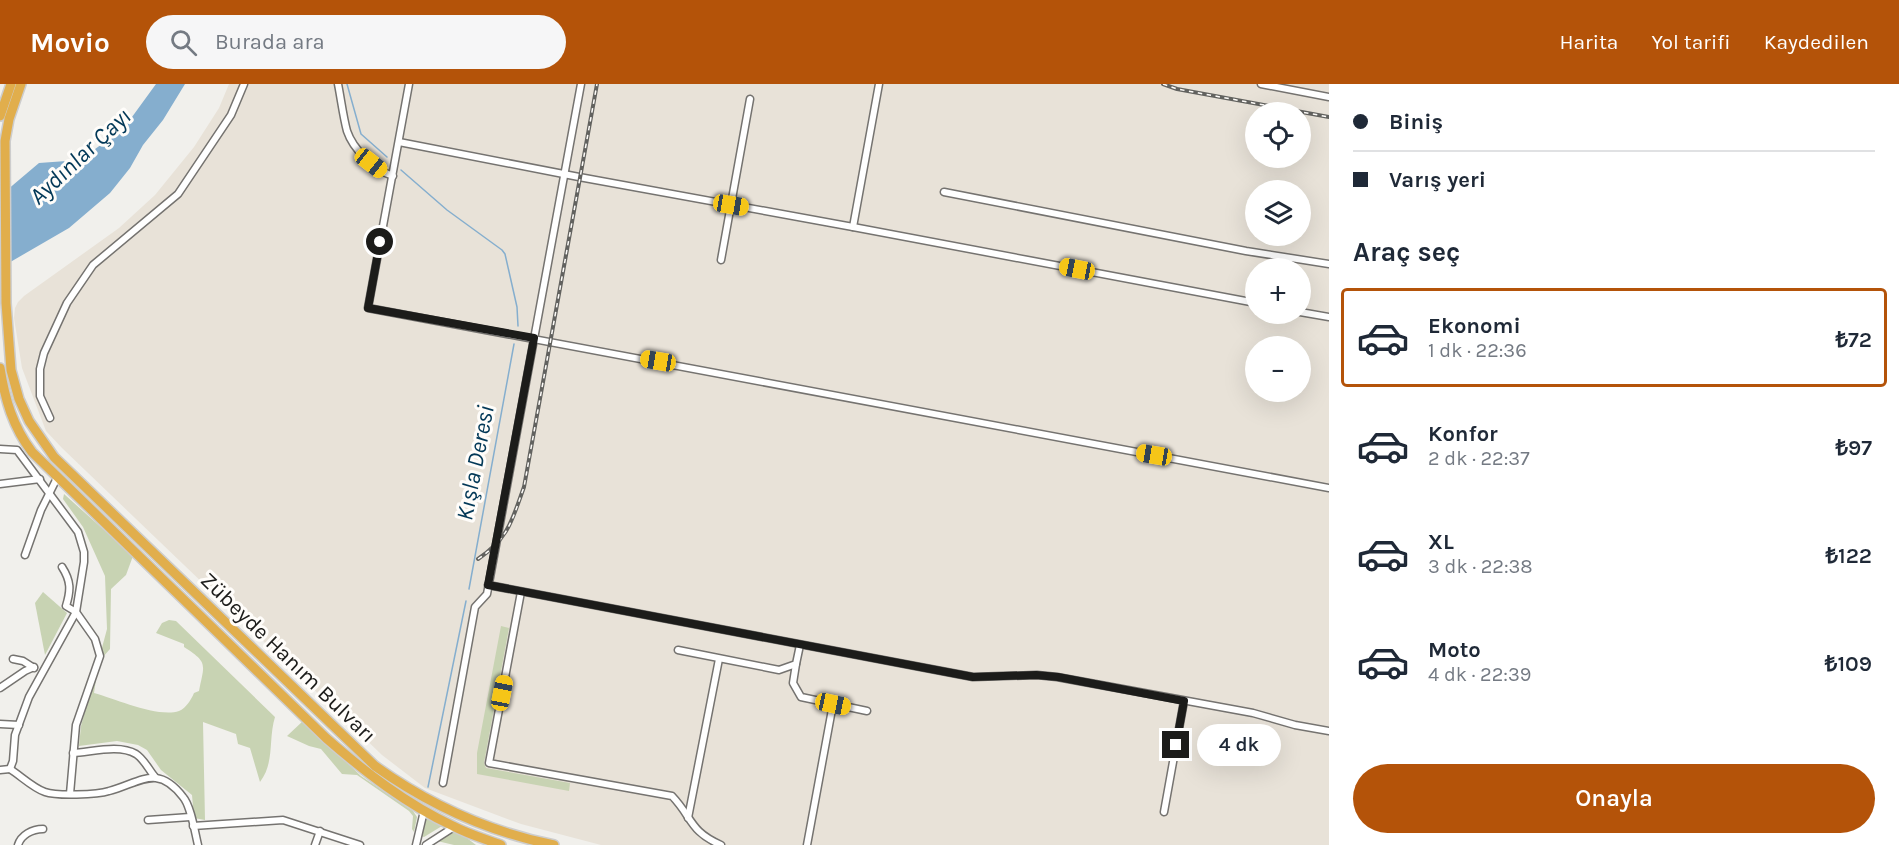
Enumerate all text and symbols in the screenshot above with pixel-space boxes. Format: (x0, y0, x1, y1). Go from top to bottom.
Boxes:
search box (146, 15, 566, 69)
text: Movio (30, 26, 110, 59)
icon: search (167, 26, 200, 59)
text: Burada ara (215, 29, 325, 55)
text: Harita (1559, 30, 1618, 54)
text: Yol tarifi (1651, 30, 1731, 54)
text: Kaydedilen (1764, 30, 1869, 54)
water label: Aydınlar Çayı (24, 102, 136, 210)
map controls (1245, 102, 1311, 402)
button: locate (1245, 102, 1311, 168)
text: Biniş (1389, 109, 1443, 135)
car (351, 145, 391, 181)
text: Varış yeri (1389, 167, 1486, 193)
button: layers (1245, 180, 1311, 246)
car (712, 193, 750, 217)
route start (366, 228, 393, 255)
text: Araç seç (1353, 236, 1460, 268)
car (1058, 257, 1096, 281)
button: + (1245, 258, 1311, 324)
icon: car (1356, 311, 1410, 365)
text: Ekonomi (1428, 313, 1521, 339)
text: ₺72 (1835, 327, 1872, 353)
button: − (1245, 336, 1311, 402)
text: 1 dk · 22:36 (1428, 339, 1527, 362)
car (639, 349, 677, 373)
water label: Kışla Deresi (450, 403, 500, 523)
icon: car (1356, 419, 1410, 473)
text: Konfor (1428, 421, 1498, 447)
text: ₺97 (1835, 435, 1872, 461)
car (1135, 443, 1173, 467)
text: 2 dk · 22:37 (1428, 447, 1530, 470)
icon: car (1356, 527, 1410, 581)
text: XL (1428, 529, 1454, 555)
text: ₺122 (1825, 543, 1872, 569)
text: 3 dk · 22:38 (1428, 555, 1533, 578)
street label: Zübeyde Hanım Bulvarı (195, 567, 381, 748)
icon: car (1356, 635, 1410, 689)
text: Moto (1428, 637, 1481, 663)
text: ₺109 (1825, 651, 1872, 677)
text: 4 dk · 22:39 (1428, 663, 1531, 686)
car (490, 674, 514, 712)
car (814, 691, 852, 717)
callout: 4 dk (1197, 724, 1281, 766)
route end (1162, 731, 1189, 758)
text: 4 dk (1219, 733, 1259, 756)
button: Onayla (1353, 764, 1875, 833)

